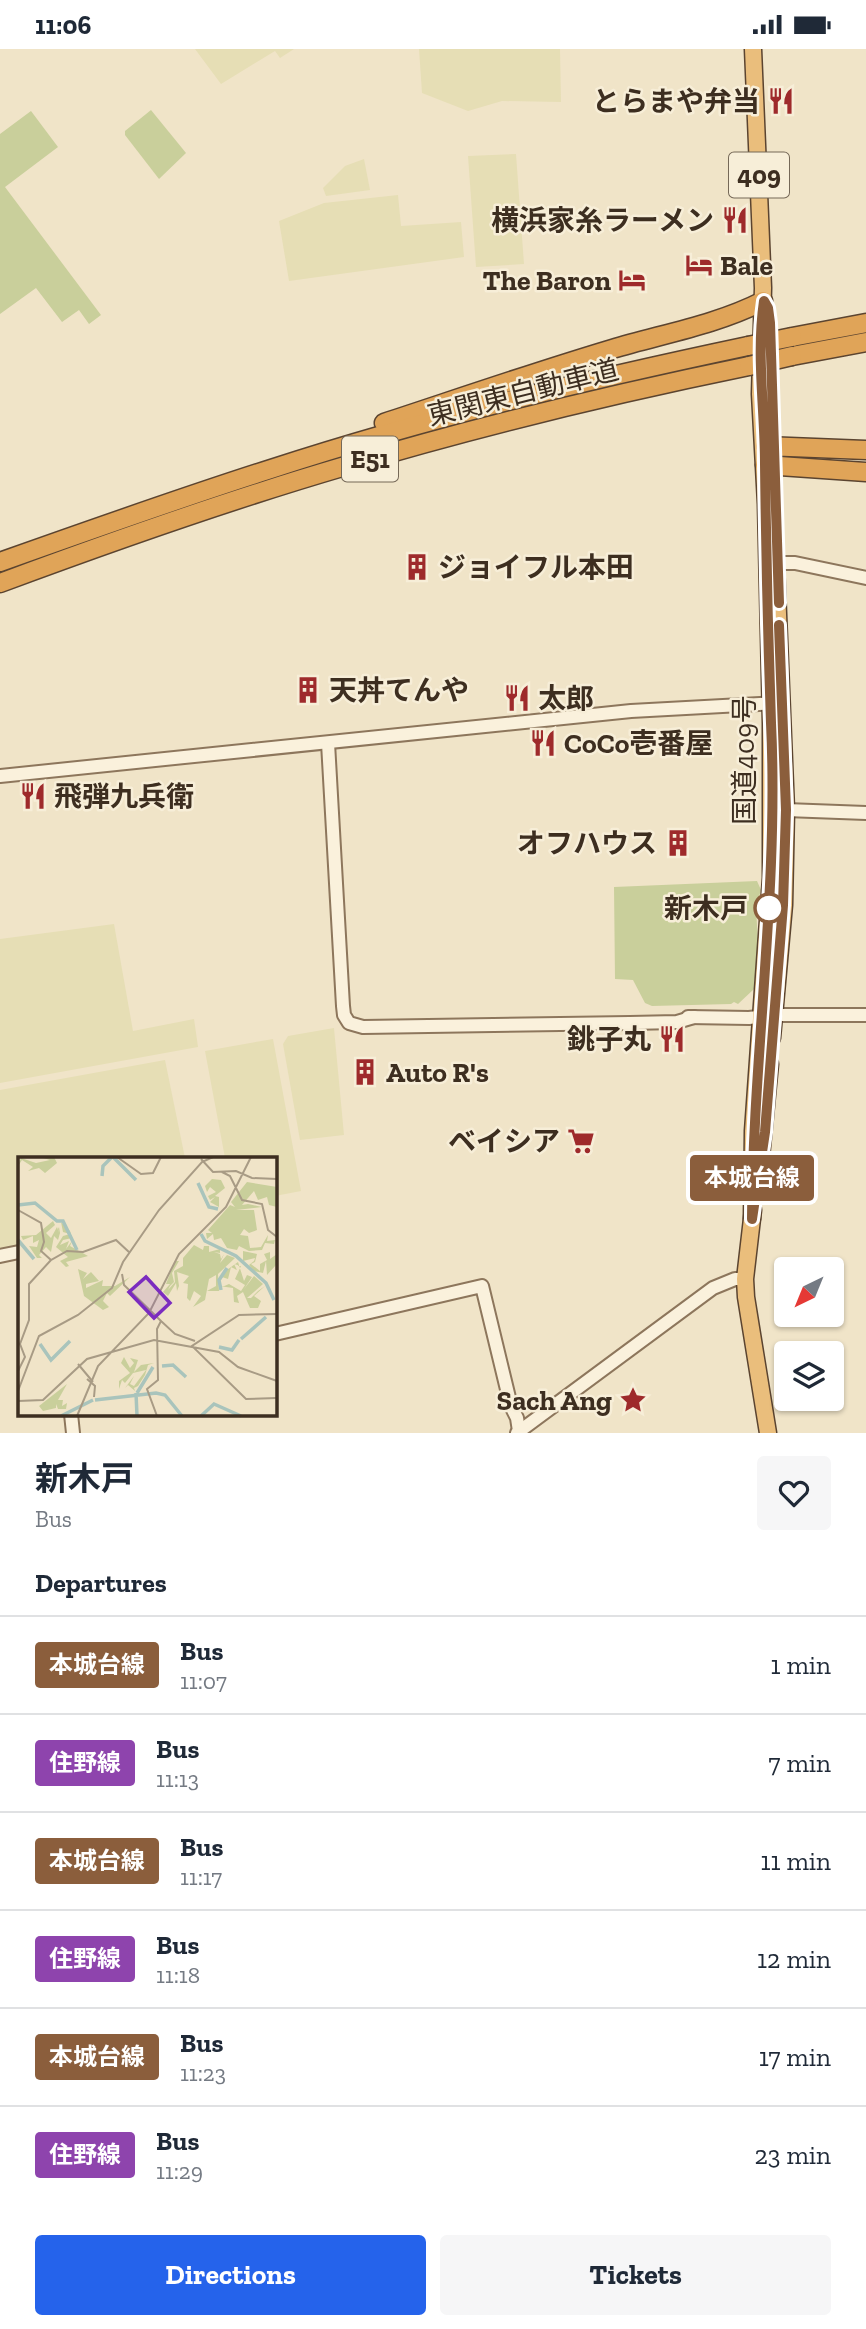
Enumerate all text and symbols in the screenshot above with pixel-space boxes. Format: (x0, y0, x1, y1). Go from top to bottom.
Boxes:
text: 11:06 (35, 9, 91, 41)
place label: とらまや弁当 (592, 85, 760, 118)
restaurant icon: とらまや弁当 (766, 86, 796, 116)
road number: 409 (729, 153, 789, 197)
place label: 横浜家糸ラーメン (491, 204, 714, 237)
restaurant icon: 横浜家糸ラーメン (720, 205, 750, 235)
place label: Bale (720, 249, 773, 282)
hotel icon: Bale (684, 250, 714, 280)
place label: The Baron (483, 264, 611, 297)
hotel icon: The Baron (617, 265, 647, 295)
street label: 東関東自動車道 (424, 353, 622, 432)
road number: E51 (342, 437, 398, 481)
place label: ジョイフル本田 (438, 551, 634, 584)
building icon: ジョイフル本田 (402, 552, 432, 582)
place label: 天丼てんや (329, 674, 469, 707)
building icon: 天丼てんや (293, 675, 323, 705)
place label: 太郎 (538, 682, 594, 715)
restaurant icon: 太郎 (502, 683, 532, 713)
street label: 国道409号 (728, 695, 761, 825)
place label: CoCo壱番屋 (564, 727, 713, 760)
restaurant icon: CoCo壱番屋 (528, 728, 558, 758)
place label: 飛弾九兵衛 (54, 780, 194, 813)
restaurant icon: 飛弾九兵衛 (18, 781, 48, 811)
place label: オフハウス (517, 827, 657, 860)
building icon: オフハウス (663, 828, 693, 858)
place label: 新木戸 (664, 892, 748, 925)
marker: 新木戸 (754, 893, 784, 923)
place label: 銚子丸 (567, 1023, 651, 1056)
restaurant icon: 銚子丸 (657, 1024, 687, 1054)
place label: Auto R's (386, 1056, 489, 1089)
building icon: Auto R's (350, 1057, 380, 1087)
place label: ベイシア (448, 1125, 560, 1158)
supermarket icon: ベイシア (566, 1126, 596, 1156)
line badge: 本城台線 (703, 1155, 801, 1201)
inset map (18, 1157, 276, 1415)
text: 本城台線 (704, 1163, 800, 1192)
north arrow (774, 1257, 844, 1327)
map controls (774, 1257, 844, 1411)
button: layers (774, 1341, 844, 1411)
place label: Sach Ang (497, 1384, 612, 1417)
place icon: Sach Ang (618, 1385, 648, 1415)
button: heart (757, 1456, 831, 1530)
text: 新木戸 (35, 1459, 134, 1498)
text: Bus (35, 1505, 72, 1533)
text: Departures (35, 1567, 167, 1599)
text: Bus (180, 1635, 223, 1667)
text: 1 min (770, 1649, 831, 1681)
text: 本城台線 (49, 1650, 145, 1679)
text: 11:07 (180, 1667, 227, 1695)
text: Bus (156, 1733, 199, 1765)
text: 7 min (768, 1747, 831, 1779)
text: 住野線 (49, 1748, 121, 1777)
text: 11:13 (156, 1765, 199, 1793)
text: Bus (180, 1831, 223, 1863)
text: 11 min (760, 1845, 831, 1877)
text: 本城台線 (49, 1846, 145, 1875)
text: 11:17 (180, 1863, 222, 1891)
text: Bus (156, 1929, 199, 1961)
text: 12 min (757, 1943, 831, 1975)
text: 住野線 (49, 1944, 121, 1973)
text: 11:18 (156, 1961, 200, 1989)
text: Bus (180, 2027, 223, 2059)
text: 17 min (759, 2041, 831, 2073)
text: 本城台線 (49, 2042, 145, 2071)
text: 11:23 (180, 2059, 226, 2087)
text: Bus (156, 2125, 199, 2157)
text: 23 min (754, 2139, 831, 2171)
text: 住野線 (49, 2140, 121, 2169)
text: 11:29 (156, 2157, 203, 2185)
button: Directions (35, 2235, 426, 2315)
button: Tickets (440, 2235, 831, 2315)

